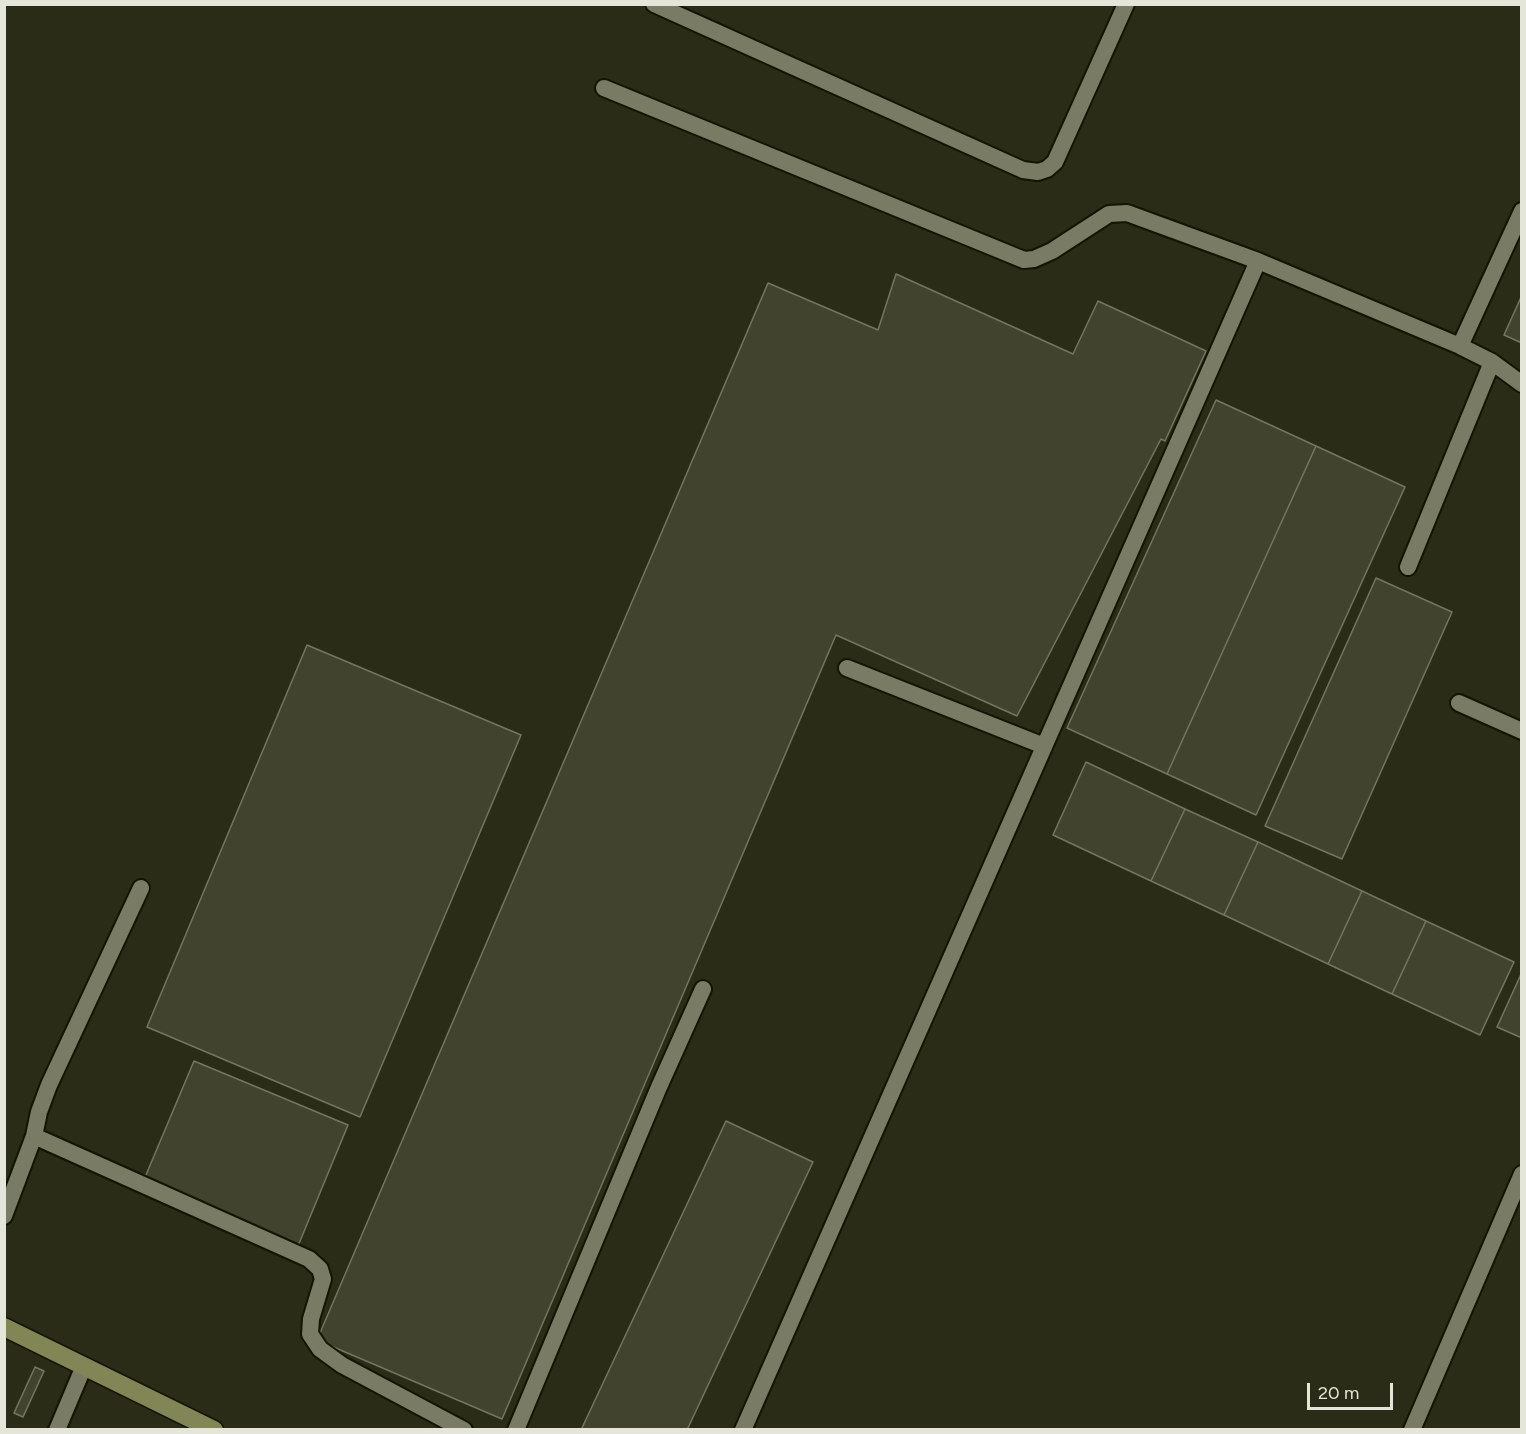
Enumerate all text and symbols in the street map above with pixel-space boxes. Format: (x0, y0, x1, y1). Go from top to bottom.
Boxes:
scale bar (1310, 1371, 1396, 1409)
text: 20 m (1318, 1382, 1359, 1404)

